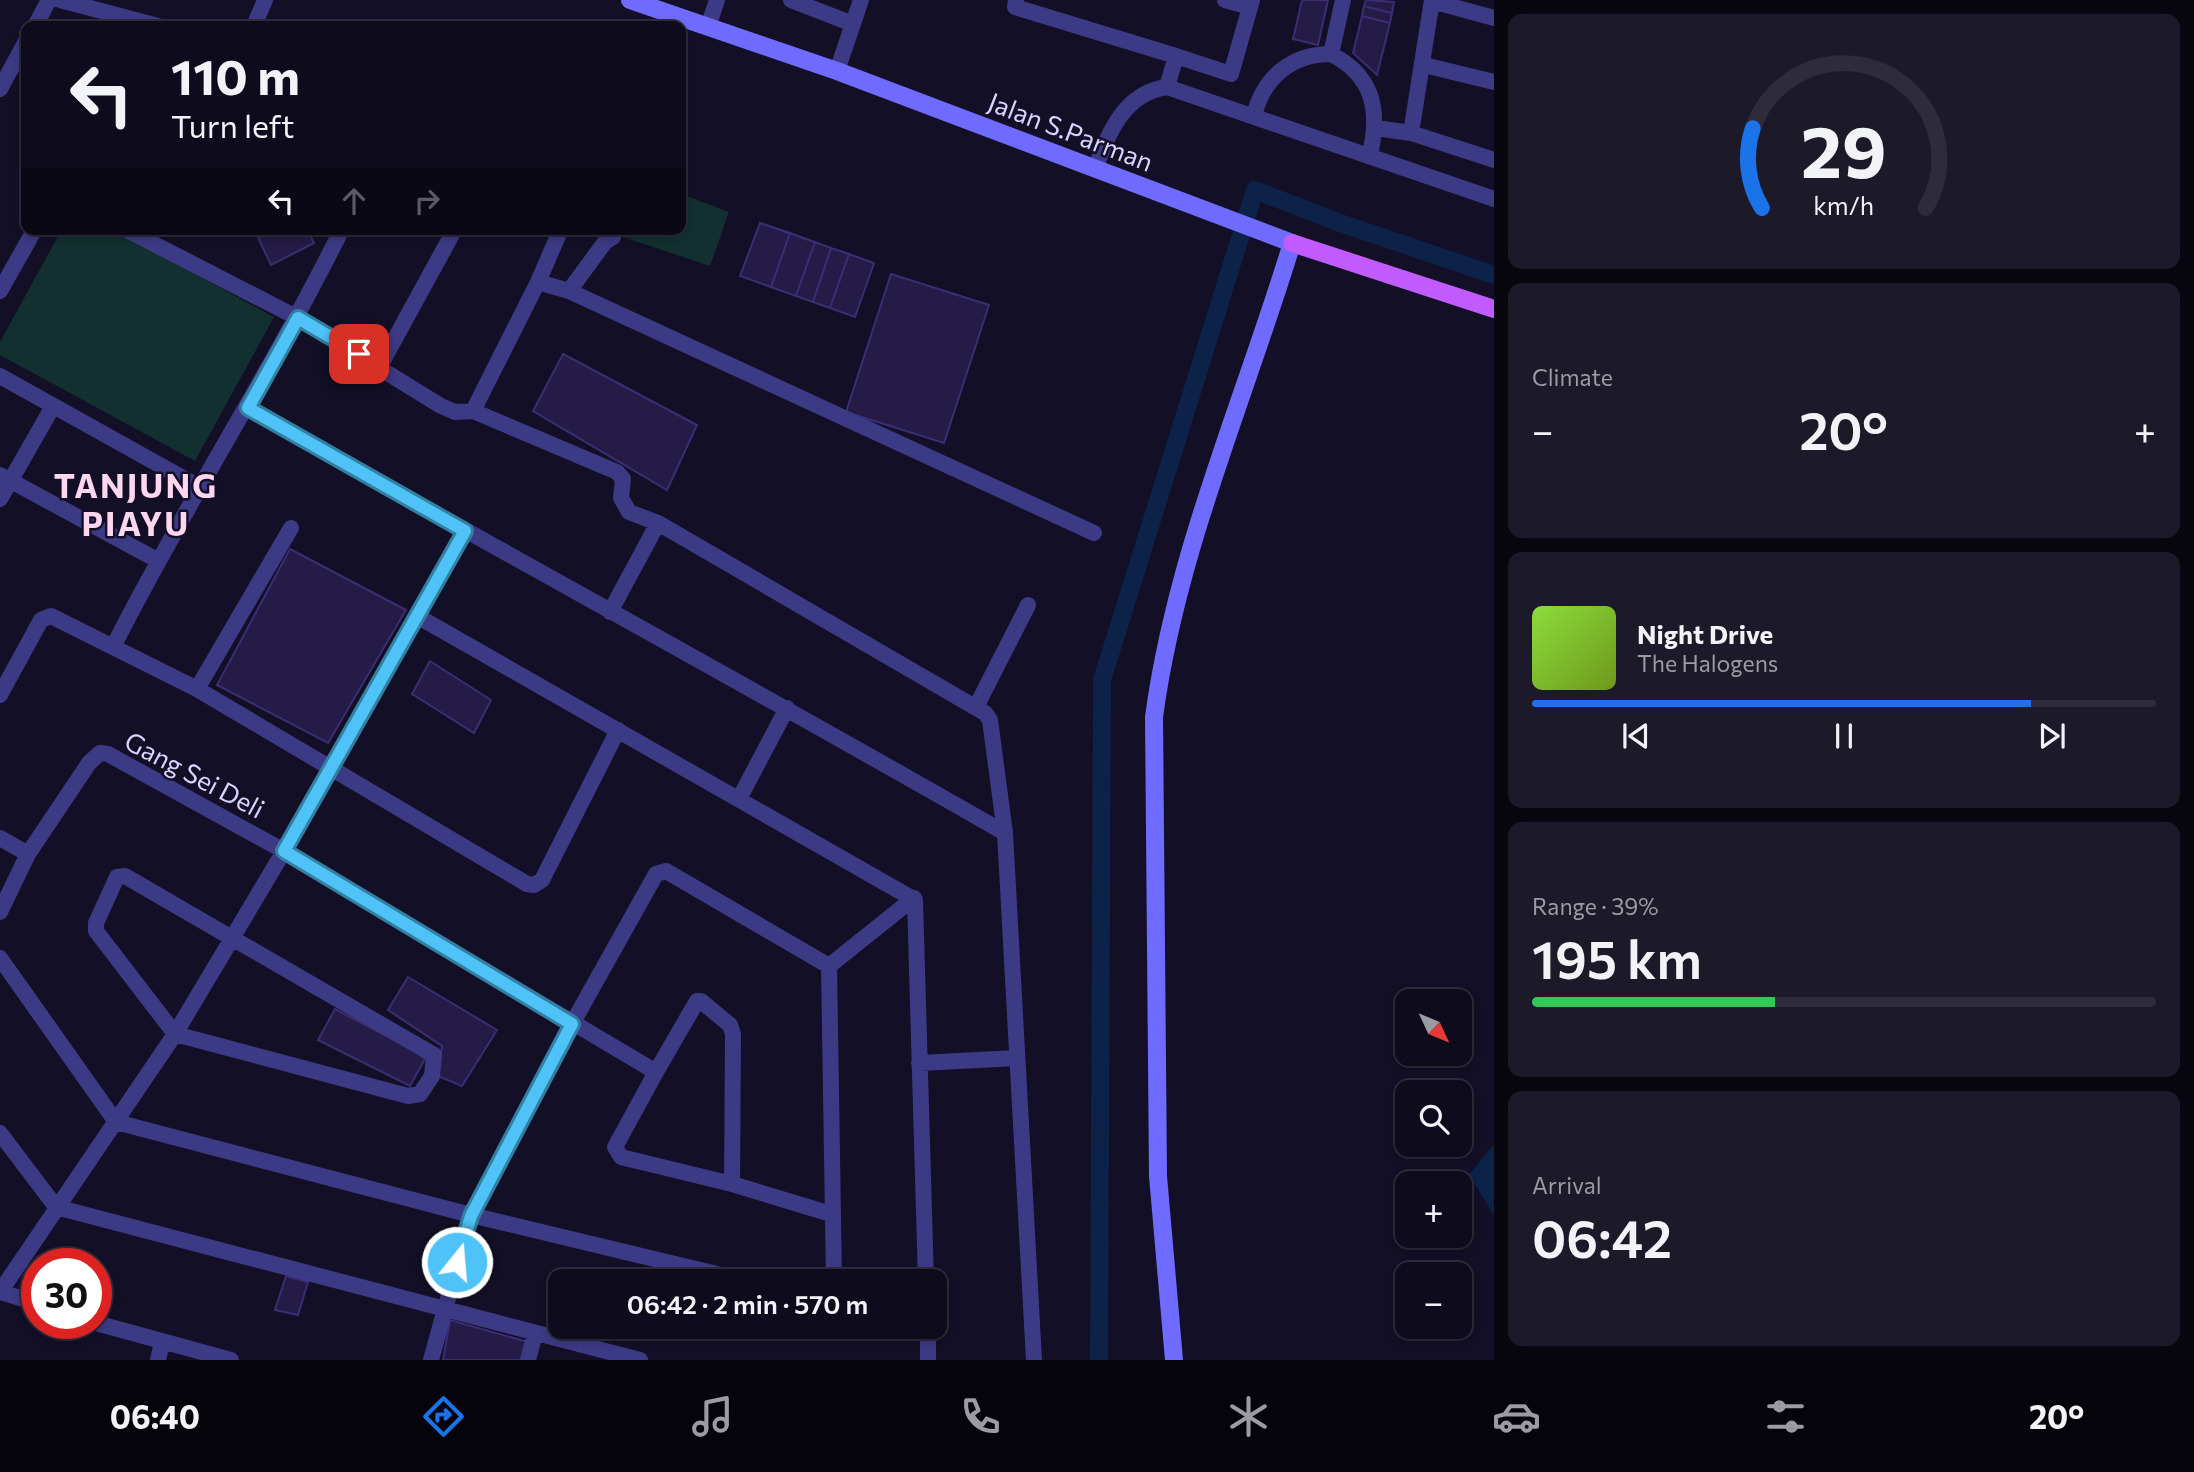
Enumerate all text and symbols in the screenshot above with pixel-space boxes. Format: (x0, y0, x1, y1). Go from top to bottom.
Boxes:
text: 110 m (171, 45, 300, 105)
icon: left (56, 49, 147, 140)
street label: Jalan S.Parman (984, 85, 1158, 177)
text: 29 (1801, 104, 1887, 193)
text: Turn left (171, 105, 295, 145)
icon: left (262, 182, 300, 220)
icon: ahead (335, 182, 373, 220)
icon: right (408, 182, 446, 220)
text: km/h (1814, 189, 1874, 219)
pin (329, 324, 389, 384)
icon: arrive (340, 335, 378, 373)
text: Climate (1532, 363, 1613, 391)
text: 20° (1799, 397, 1888, 461)
text: − (1532, 406, 1554, 453)
text: + (2134, 406, 2156, 453)
district label: TANJUNG PIAYU (54, 464, 218, 543)
text: Night Drive (1637, 618, 1773, 649)
text: The Halogens (1637, 649, 1778, 677)
icon: previous (1617, 717, 1655, 755)
icon: pause (1825, 717, 1863, 755)
icon: next (2033, 717, 2071, 755)
street label: Gang Sei Deli (120, 724, 270, 824)
text: Range · 39% (1532, 892, 1659, 920)
text: 195 km (1532, 926, 1702, 990)
north arrow (1395, 989, 1472, 1066)
map controls (1395, 989, 1472, 1339)
button: search (1395, 1080, 1472, 1157)
button: + (1395, 1171, 1472, 1248)
text: Arrival (1532, 1171, 1602, 1199)
text: 06:42 (1532, 1205, 1672, 1269)
position arrow (420, 1225, 494, 1299)
speed limit sign: 30 (21, 1248, 112, 1339)
button: − (1395, 1262, 1472, 1339)
text: 06:42 · 2 min · 570 m (627, 1288, 868, 1319)
icon: directions (419, 1392, 468, 1441)
icon: music (688, 1392, 737, 1441)
icon: phone (956, 1392, 1005, 1441)
icon: climate (1224, 1392, 1273, 1441)
icon: car (1492, 1392, 1541, 1441)
icon: filters (1761, 1392, 1810, 1441)
text: 06:40 (110, 1396, 200, 1436)
text: 20° (2029, 1396, 2084, 1436)

